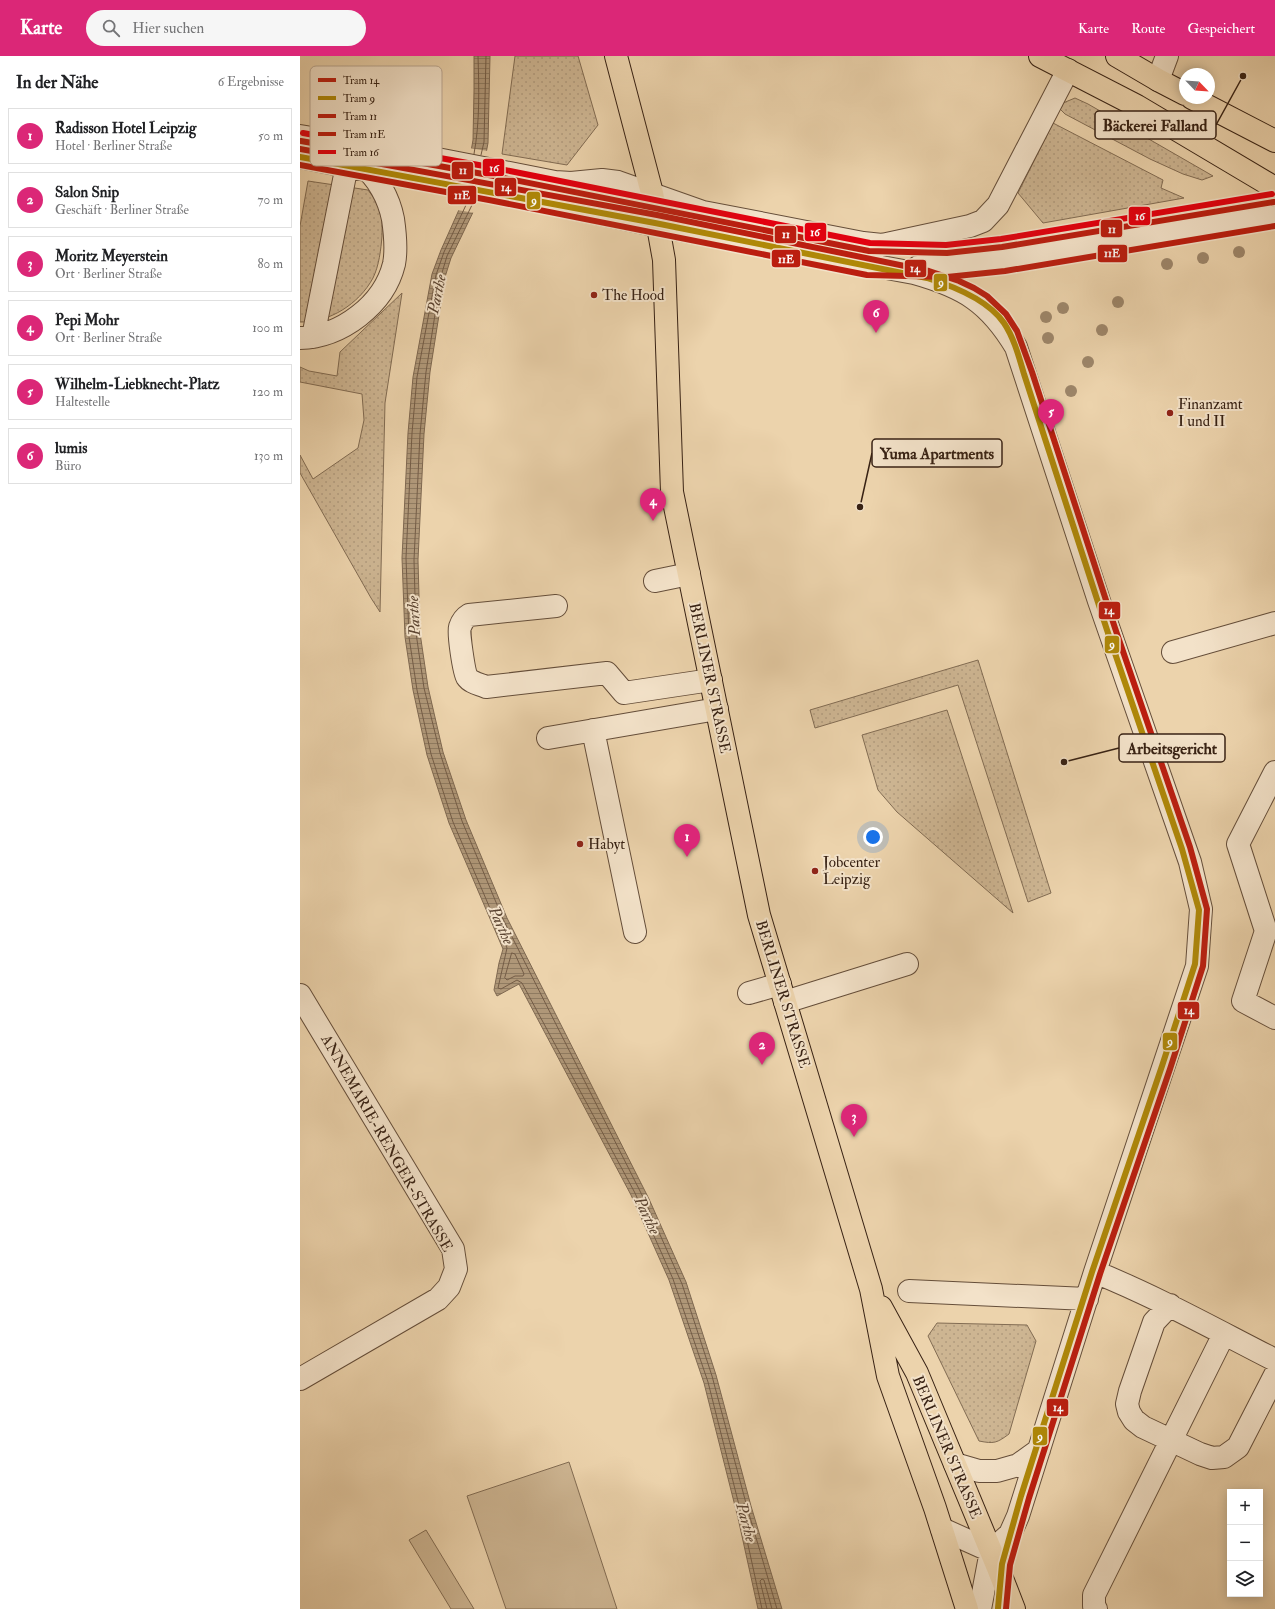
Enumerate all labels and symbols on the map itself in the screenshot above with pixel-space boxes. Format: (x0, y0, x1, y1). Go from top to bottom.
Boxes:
legend (310, 66, 442, 166)
north arrow (1179, 68, 1215, 104)
text: Tram 14 (343, 74, 380, 87)
text: Tram 9 (343, 92, 375, 105)
text: Tram 11 (343, 110, 377, 123)
callout: Bäckerei Falland (1095, 111, 1216, 139)
text: Bäckerei Falland (1103, 116, 1208, 136)
text: Tram 11E (343, 128, 385, 141)
text: Tram 16 (343, 146, 380, 159)
line badge: 16 (482, 158, 505, 177)
line badge: 11 (451, 161, 474, 180)
text: 16 (489, 162, 500, 175)
text: 11 (459, 164, 467, 177)
line badge: 14 (494, 177, 517, 197)
text: 14 (501, 181, 512, 195)
line badge: 11E (447, 185, 477, 205)
text: 11E (454, 189, 470, 202)
line badge: 9 (526, 191, 541, 210)
text: 9 (530, 194, 537, 207)
line badge: 16 (1128, 206, 1151, 226)
text: 16 (1135, 210, 1146, 223)
line badge: 11 (1100, 219, 1123, 238)
line badge: 16 (804, 222, 827, 242)
text: 11 (1108, 223, 1116, 236)
line badge: 11 (774, 225, 797, 244)
text: 16 (810, 226, 821, 239)
text: 11 (782, 228, 790, 241)
line badge: 11E (1097, 244, 1128, 263)
text: 11E (1104, 247, 1120, 260)
line badge: 11E (771, 249, 801, 268)
text: 11E (778, 253, 794, 266)
line badge: 14 (904, 259, 927, 278)
text: 14 (910, 262, 921, 276)
water label: Parthe (423, 272, 451, 317)
line badge: 9 (933, 273, 948, 292)
text: 9 (937, 276, 944, 289)
place label: The Hood (602, 286, 665, 305)
marker: The Hood (589, 290, 599, 300)
pin: 6 (863, 300, 889, 333)
place label: Finanzamt I und II (1178, 395, 1243, 431)
pin: 5 (1038, 399, 1064, 432)
marker: Finanzamt I und II (1165, 408, 1175, 418)
callout: Yuma Apartments (872, 439, 1002, 467)
text: Yuma Apartments (879, 444, 995, 465)
pin: 4 (640, 488, 666, 521)
water label: Parthe (403, 595, 425, 637)
street label: BERLINER STRASSE (684, 601, 735, 755)
line badge: 14 (1098, 601, 1121, 620)
text: 14 (1104, 604, 1115, 618)
line badge: 9 (1104, 635, 1120, 654)
text: 9 (1108, 638, 1115, 651)
callout: Arbeitsgericht (1119, 734, 1225, 762)
text: Arbeitsgericht (1126, 739, 1218, 760)
pin: 1 (674, 824, 700, 857)
your location (863, 827, 883, 847)
place label: Habyt (588, 835, 625, 854)
marker: Habyt (575, 839, 585, 849)
place label: Jobcenter Leipzig (822, 853, 880, 890)
marker: Jobcenter Leipzig (810, 866, 820, 876)
water label: Parthe (483, 902, 519, 948)
street label: BERLINER STRASSE (751, 918, 814, 1071)
line badge: 14 (1177, 1001, 1200, 1020)
text: 14 (1184, 1004, 1195, 1018)
street label: ANNEMARIE-RENGER-STRASSE (316, 1030, 457, 1255)
pin: 2 (749, 1032, 775, 1065)
line badge: 9 (1162, 1032, 1178, 1051)
text: 9 (1166, 1035, 1173, 1048)
pin: 3 (841, 1104, 867, 1137)
water label: Parthe (629, 1192, 665, 1238)
street label: BERLINER STRASSE (908, 1373, 985, 1522)
line badge: 14 (1046, 1398, 1069, 1417)
text: 14 (1053, 1401, 1064, 1415)
line badge: 9 (1032, 1426, 1048, 1446)
text: 9 (1036, 1430, 1043, 1443)
water label: Parthe (731, 1499, 761, 1545)

